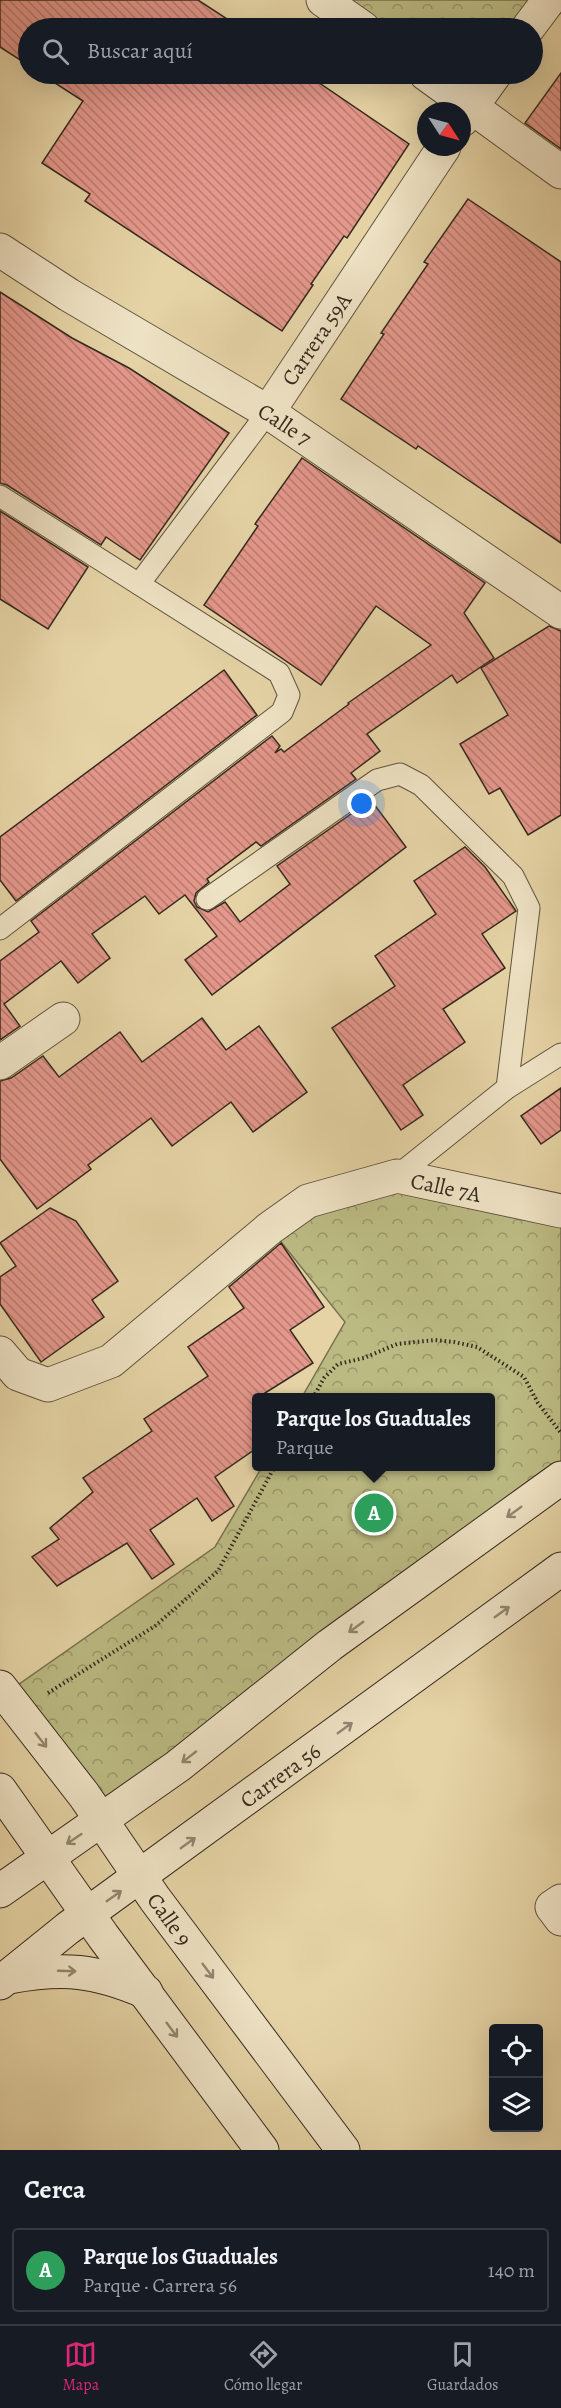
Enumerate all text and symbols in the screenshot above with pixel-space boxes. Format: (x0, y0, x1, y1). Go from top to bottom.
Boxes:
search box (18, 18, 543, 84)
icon: search (39, 35, 72, 68)
text: Buscar aquí (87, 36, 193, 66)
north arrow (417, 102, 471, 156)
street label: Carrera 59A (275, 286, 359, 392)
street label: Calle 7 (252, 396, 318, 454)
your location (347, 789, 376, 818)
street label: Calle 7A (408, 1166, 485, 1210)
popup (252, 1393, 495, 1471)
text: Parque los Guaduales (276, 1404, 471, 1434)
text: Parque (276, 1434, 333, 1461)
pin: A (354, 1490, 394, 1536)
one-way arrow (506, 1506, 522, 1518)
one-way arrow (493, 1606, 509, 1619)
one-way arrow (348, 1620, 364, 1633)
one-way arrow (336, 1722, 352, 1734)
one-way arrow (35, 1732, 48, 1748)
street label: Carrera 56 (234, 1736, 327, 1815)
one-way arrow (181, 1750, 197, 1763)
one-way arrow (67, 1833, 83, 1845)
one-way arrow (179, 1837, 195, 1849)
street label: Calle 9 (140, 1887, 199, 1952)
one-way arrow (106, 1890, 122, 1902)
one-way arrow (202, 1963, 215, 1979)
one-way arrow (56, 1965, 76, 1977)
one-way arrow (166, 2021, 178, 2037)
map controls (489, 2024, 543, 2132)
button: locate (489, 2024, 543, 2078)
button: layers (489, 2078, 543, 2132)
text: Cerca (24, 2172, 86, 2207)
text: Parque los Guaduales (83, 2242, 278, 2272)
text: A (39, 2257, 52, 2284)
text: 140 m (488, 2257, 535, 2284)
text: Parque · Carrera 56 (83, 2272, 237, 2299)
tab: Mapa (62, 2338, 99, 2396)
tab: Cómo llegar (224, 2338, 302, 2396)
tab: Guardados (427, 2338, 499, 2396)

